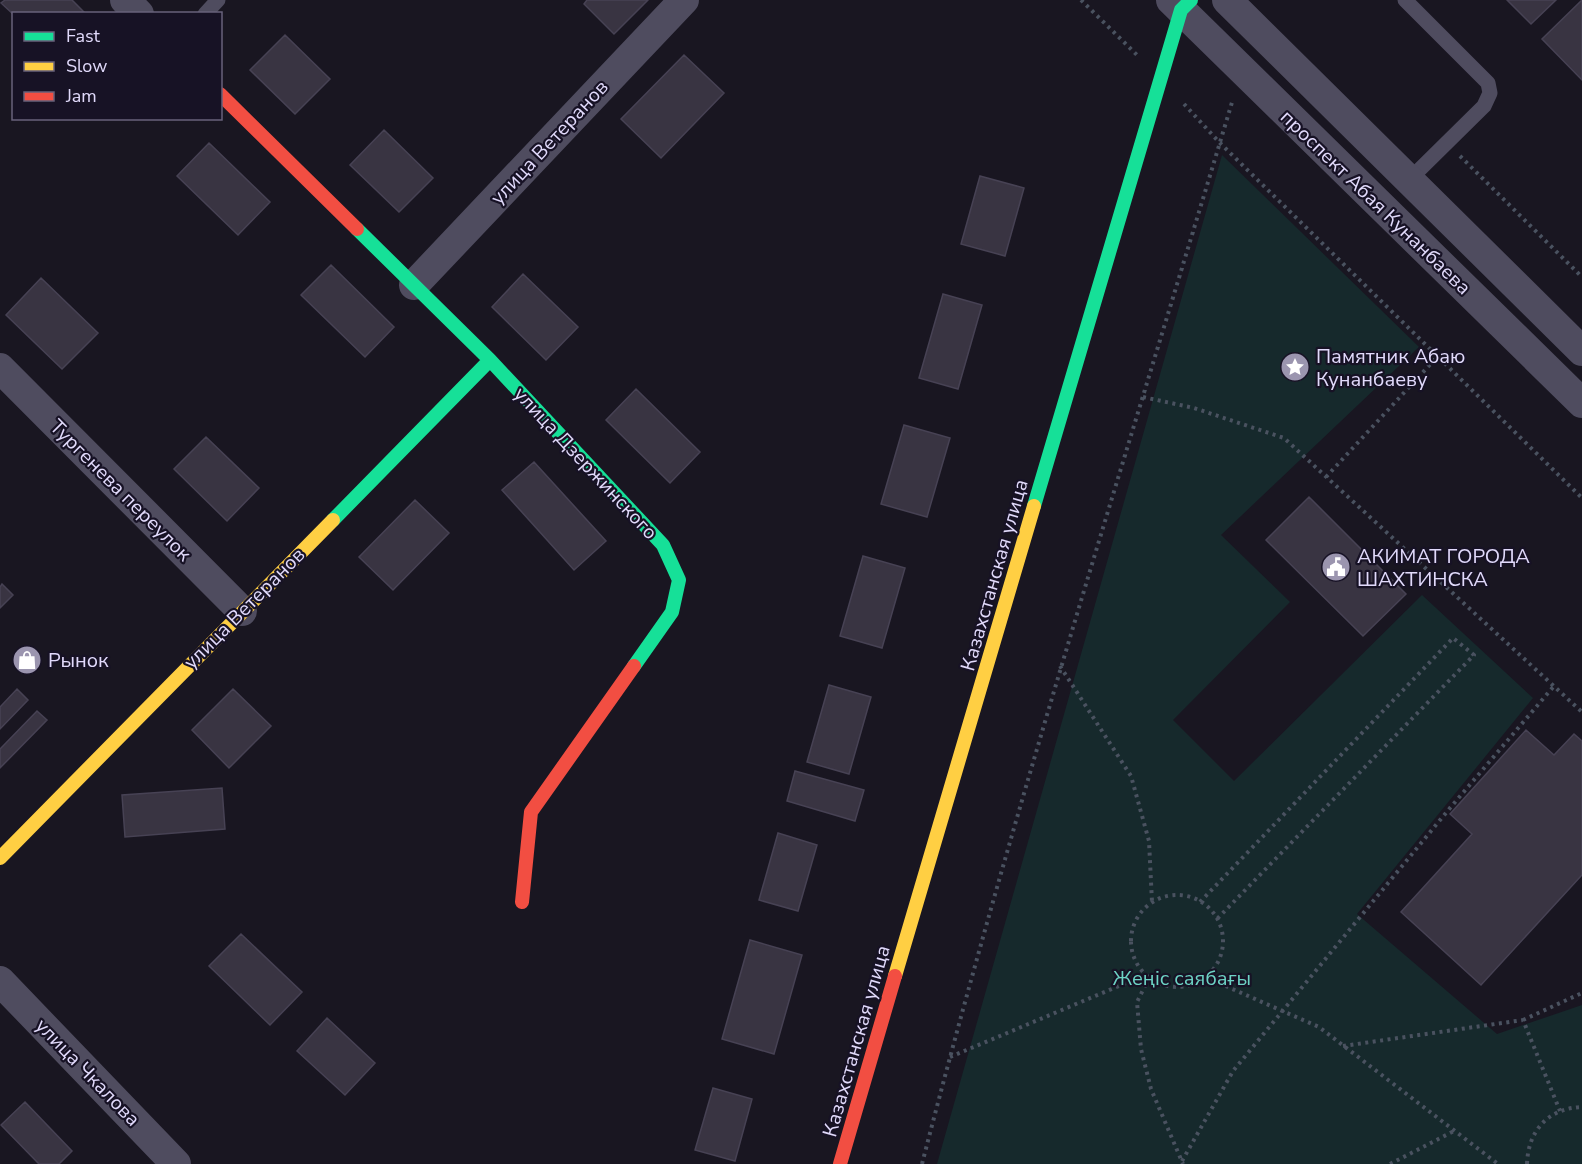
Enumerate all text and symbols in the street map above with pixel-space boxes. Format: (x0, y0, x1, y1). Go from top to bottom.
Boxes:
legend (12, 12, 222, 120)
text: Fast (66, 24, 101, 48)
text: Slow (66, 54, 107, 78)
street label: улица Ветеранов (484, 74, 614, 211)
text: Jam (65, 84, 97, 108)
street label: проспект Абая Кунанбаева (1274, 104, 1477, 301)
place label: Памятник Абаю Кунанбаеву (1316, 343, 1465, 393)
place icon: Памятник Абаю Кунанбаеву (1279, 351, 1311, 383)
street label: улица Дзержинского (508, 381, 664, 546)
street label: Тургенева переулок (44, 414, 198, 567)
street label: Казахстанская улица (954, 476, 1035, 674)
street label: улица Ветеранов (178, 542, 311, 675)
place label: АКИМАТ ГОРОДА ШАХТИНСКА (1357, 543, 1530, 593)
public building icon: АКИМАТ ГОРОДА ШАХТИНСКА (1320, 551, 1352, 583)
shop icon: Рынок (11, 644, 43, 676)
place label: Рынок (48, 647, 109, 674)
street label: Казахстанская улица (816, 942, 897, 1140)
park label: Жеңіс саябағы (1113, 965, 1251, 992)
street label: улица Чкалова (29, 1013, 146, 1132)

